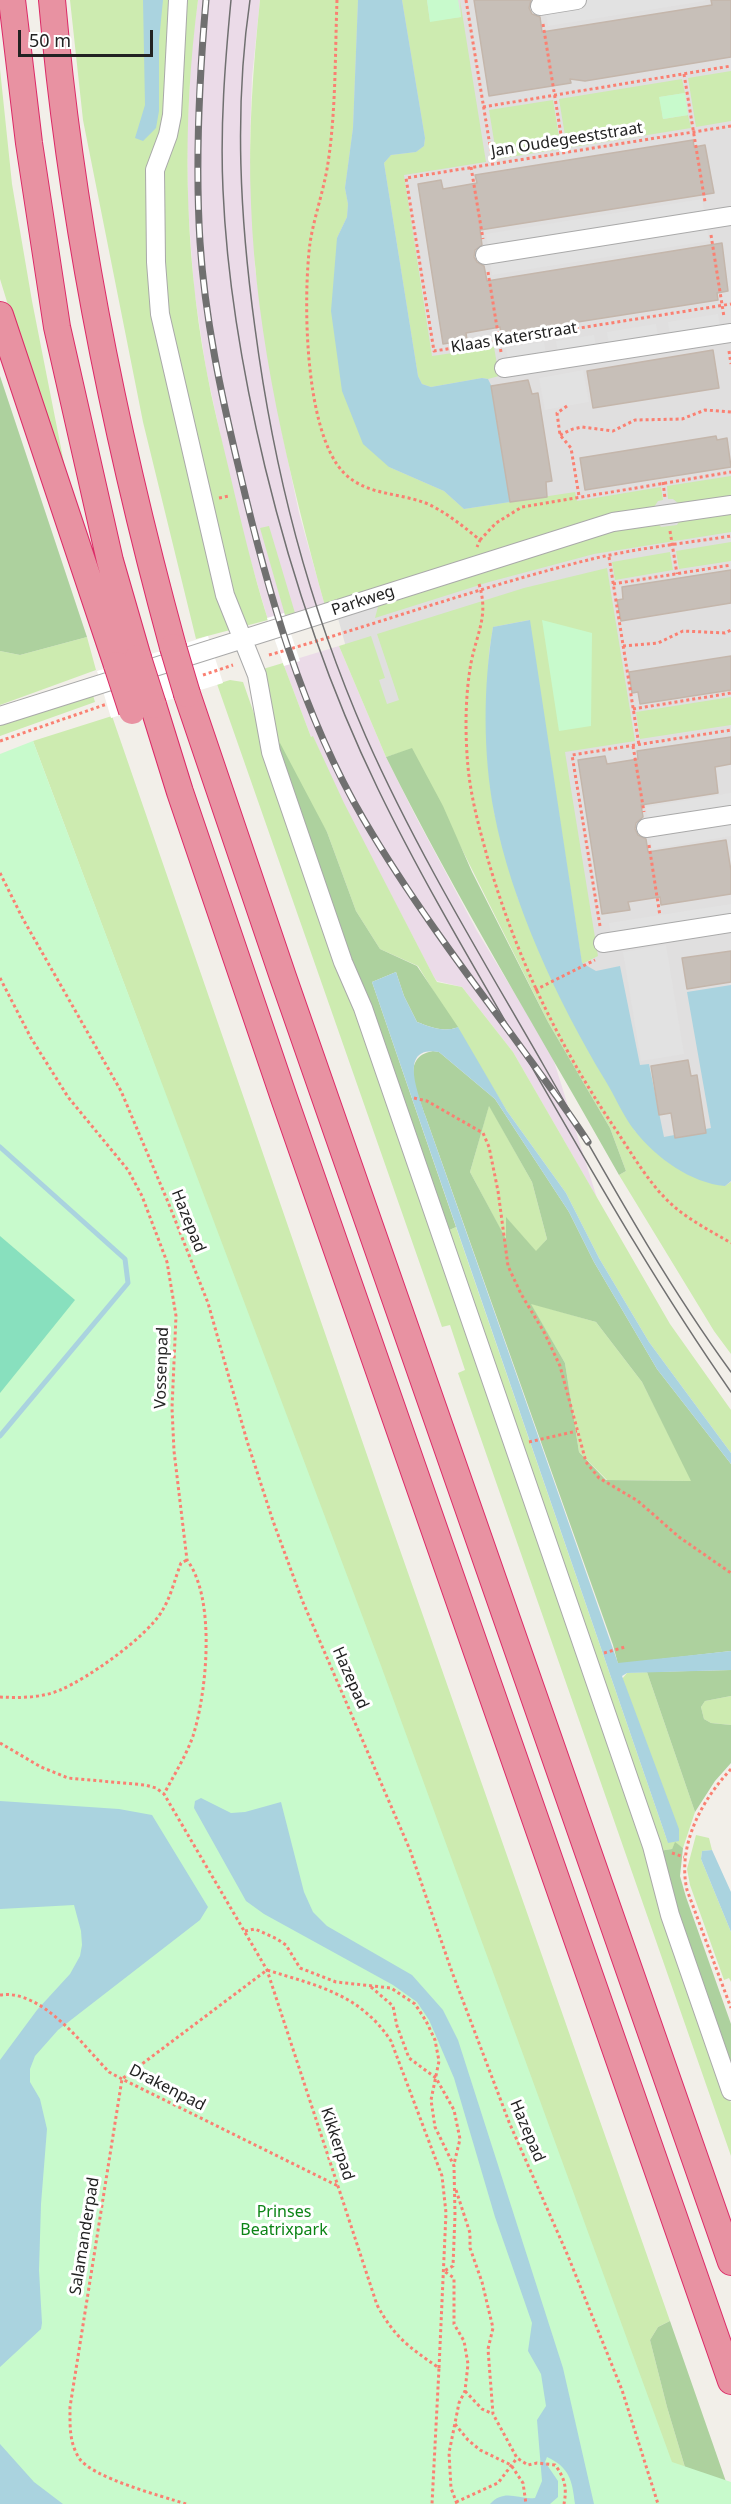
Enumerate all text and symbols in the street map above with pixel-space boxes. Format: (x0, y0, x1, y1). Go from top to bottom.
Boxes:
scale bar (21, 18, 156, 56)
text: 50 m (29, 28, 71, 52)
street label: Jan Oudegeeststraat (490, 119, 644, 161)
street label: Klaas Katerstraat (450, 319, 578, 357)
street label: Parkweg (329, 582, 397, 620)
street label: Hazepad (167, 1187, 209, 1255)
street label: Vossenpad (151, 1327, 173, 1409)
street label: Hazepad (328, 1644, 372, 1712)
street label: Drakenpad (126, 2061, 208, 2115)
street label: Hazepad (505, 2097, 549, 2165)
street label: Kikkerpad (316, 2105, 358, 2183)
street label: Salamanderpad (66, 2176, 104, 2296)
park label: Prinses Beatrixpark (240, 2202, 328, 2240)

